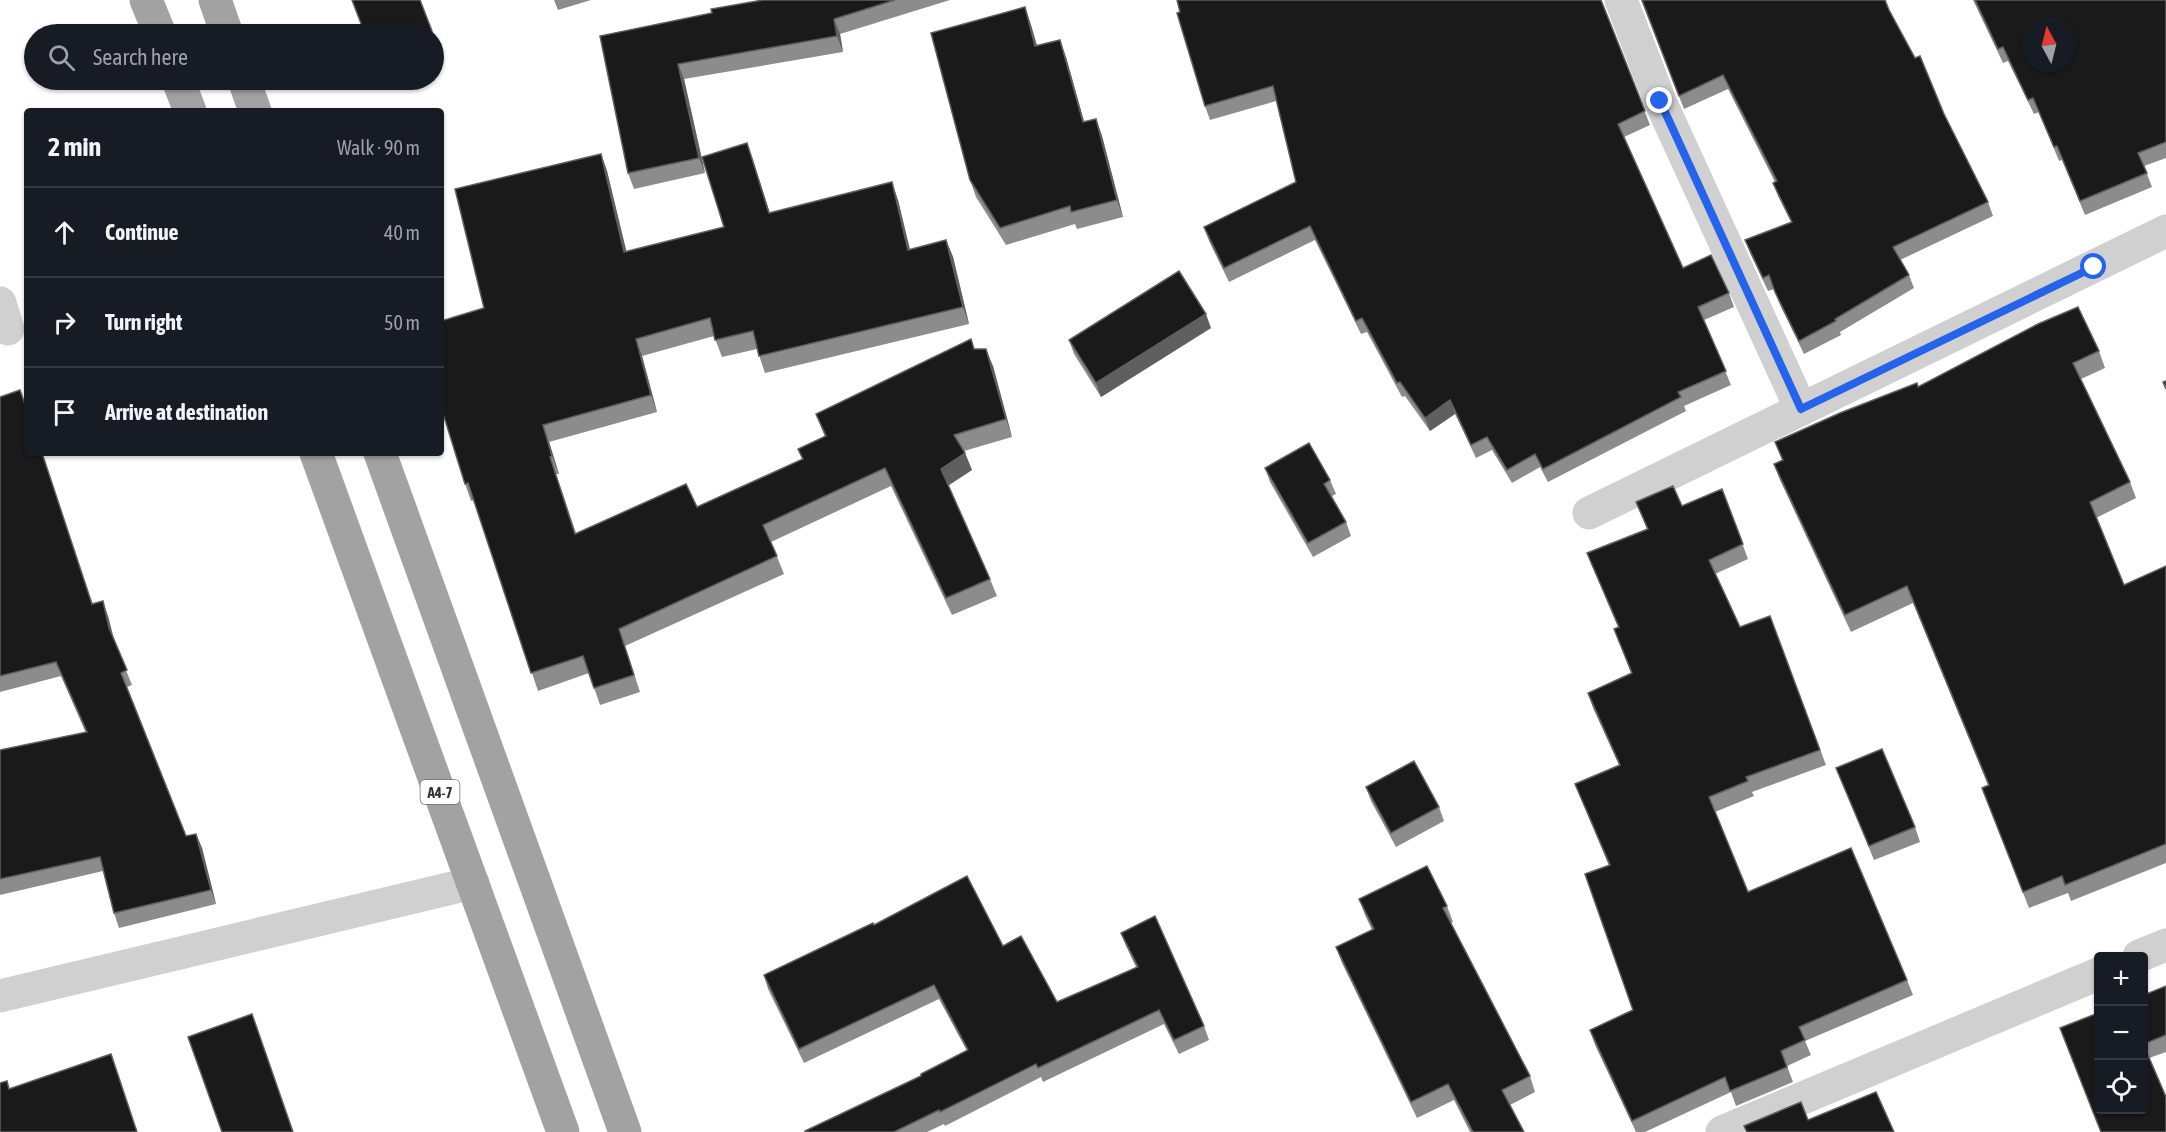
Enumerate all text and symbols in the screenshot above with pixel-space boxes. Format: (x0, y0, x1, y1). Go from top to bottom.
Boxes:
north arrow (2022, 18, 2076, 72)
search box (24, 24, 444, 90)
icon: search (45, 41, 78, 74)
text: Search here (93, 44, 188, 70)
route end (1646, 87, 1672, 113)
text: 2 min (48, 132, 101, 162)
text: Walk · 90 m (337, 136, 420, 159)
icon: ahead (48, 216, 81, 249)
text: Continue (105, 219, 179, 245)
text: 40 m (384, 221, 420, 244)
route start (2080, 253, 2106, 279)
icon: right (48, 306, 81, 339)
text: Turn right (105, 309, 182, 335)
text: 50 m (384, 311, 420, 334)
icon: arrive (48, 396, 81, 429)
text: Arrive at destination (105, 399, 268, 425)
road number: A4-7 (420, 780, 460, 804)
map controls (2094, 952, 2148, 1114)
button: + (2094, 952, 2148, 1006)
button: − (2094, 1006, 2148, 1060)
button: locate (2094, 1060, 2148, 1114)

